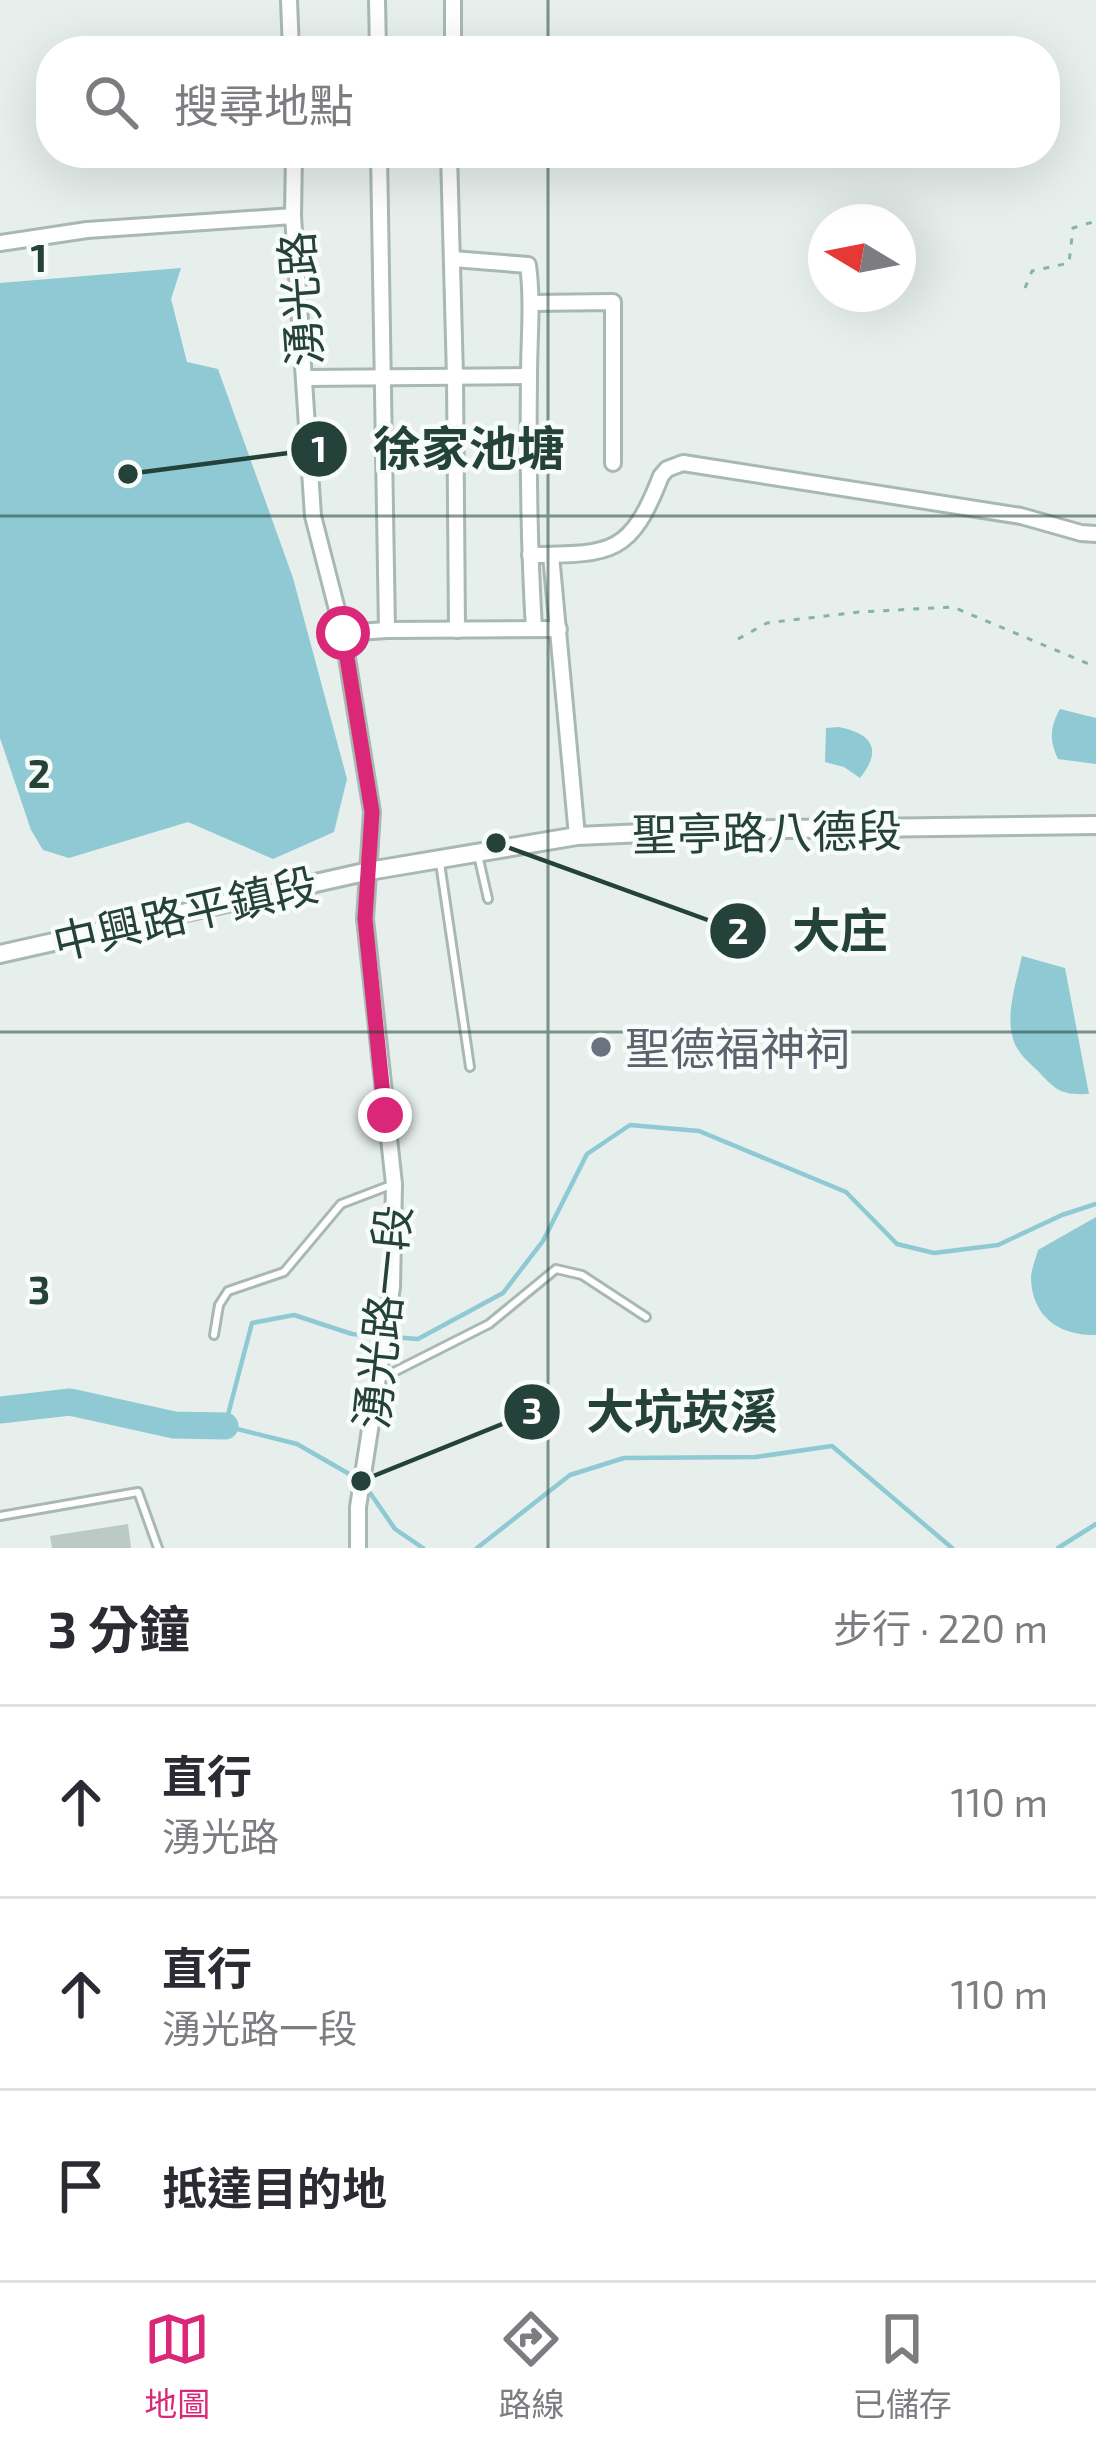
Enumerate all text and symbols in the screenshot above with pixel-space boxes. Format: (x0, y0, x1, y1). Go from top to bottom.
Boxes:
search box (36, 36, 1060, 168)
icon: search (78, 69, 144, 135)
text: 搜尋地點 (174, 77, 354, 131)
north arrow (808, 204, 916, 312)
street label: 湧光路 (267, 230, 331, 368)
text: 1 (31, 233, 47, 280)
callout: 徐家池塘 (289, 407, 589, 491)
text: 徐家池塘 (373, 418, 565, 476)
text: 1 (311, 426, 327, 469)
route start (316, 606, 370, 660)
text: 2 (28, 749, 50, 796)
street label: 聖亭路八德段 (632, 802, 902, 860)
street label: 中興路平鎮段 (47, 855, 323, 969)
callout: 大庄 (708, 889, 912, 973)
text: 大庄 (792, 900, 888, 958)
text: 2 (728, 908, 748, 951)
place label: 聖德福神祠 (625, 1020, 850, 1074)
marker: 聖德福神祠 (588, 1034, 614, 1060)
route end (358, 1088, 412, 1142)
street label: 湧光路一段 (342, 1202, 420, 1432)
text: 3 (28, 1265, 50, 1312)
callout: 大坑崁溪 (502, 1370, 802, 1454)
text: 大坑崁溪 (586, 1381, 778, 1439)
text: 3 (522, 1388, 542, 1431)
text: 3 分鐘 (48, 1597, 190, 1658)
text: 步行 · 220 m (833, 1604, 1048, 1651)
text: 直行 (162, 1748, 252, 1802)
icon: ahead (48, 1769, 114, 1835)
text: 110 m (951, 1778, 1048, 1825)
text: 湧光路 (162, 1812, 279, 1859)
text: 直行 (162, 1940, 252, 1994)
icon: ahead (48, 1961, 114, 2027)
text: 110 m (951, 1970, 1048, 2017)
text: 湧光路一段 (162, 2004, 357, 2051)
icon: arrive (48, 2153, 114, 2219)
text: 抵達目的地 (162, 2160, 387, 2214)
tab: 地圖 (144, 2306, 210, 2426)
tab: 路線 (498, 2306, 564, 2426)
tab: 已儲存 (853, 2306, 952, 2426)

